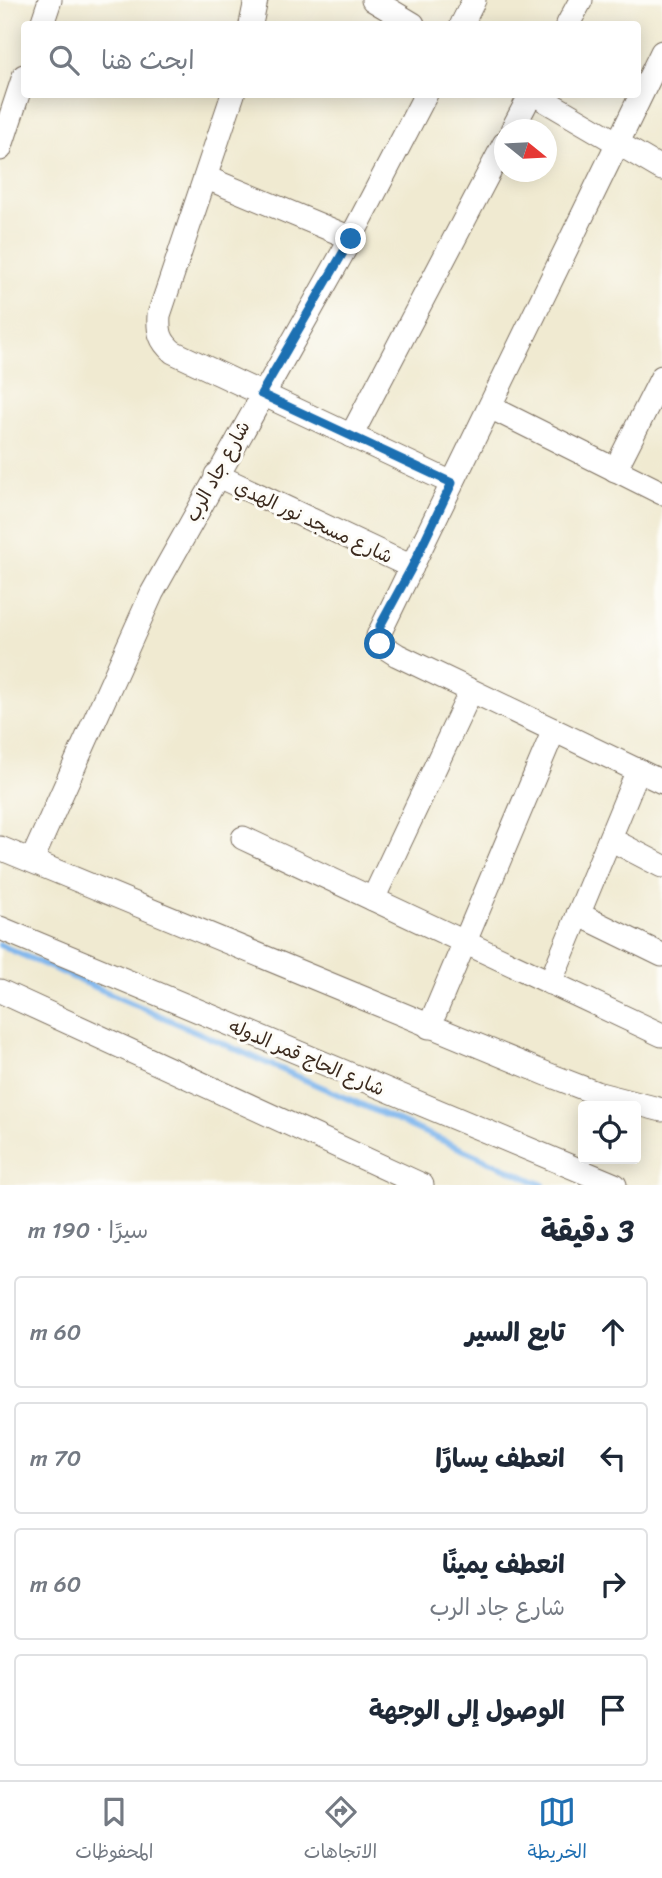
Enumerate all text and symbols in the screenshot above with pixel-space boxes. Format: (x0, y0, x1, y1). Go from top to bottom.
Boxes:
search box (21, 21, 641, 98)
text: ابحث هنا (101, 37, 195, 83)
icon: search (45, 41, 83, 79)
north arrow (494, 119, 557, 182)
route end (335, 223, 366, 254)
street label: شارع جاد الرب (176, 414, 259, 528)
street label: شارع مسجد نور الهدي (229, 470, 399, 573)
route start (364, 628, 395, 659)
street label: شارع الحاج قمر الدوله (224, 1010, 390, 1105)
map controls (578, 1101, 641, 1164)
button: locate (578, 1101, 641, 1164)
text: 3 دقيقة (541, 1204, 634, 1258)
text: سيرًا · 190 m (28, 1210, 148, 1251)
text: تابع السير (466, 1309, 565, 1355)
text: 60 m (30, 1312, 81, 1353)
icon: ahead (594, 1313, 632, 1351)
text: انعطف يسارًا (435, 1435, 565, 1481)
text: 70 m (30, 1438, 81, 1479)
icon: left (594, 1439, 632, 1477)
text: انعطف يمينًا (442, 1541, 565, 1587)
text: 60 m (30, 1564, 81, 1605)
icon: right (594, 1565, 632, 1603)
text: شارع جاد الرب (429, 1587, 565, 1628)
text: الوصول إلى الوجهة (369, 1687, 565, 1733)
icon: arrive (594, 1691, 632, 1729)
tab: المحفوظات (75, 1793, 153, 1868)
tab: الاتجاهات (304, 1793, 377, 1868)
tab: الخريطة (528, 1793, 587, 1868)

